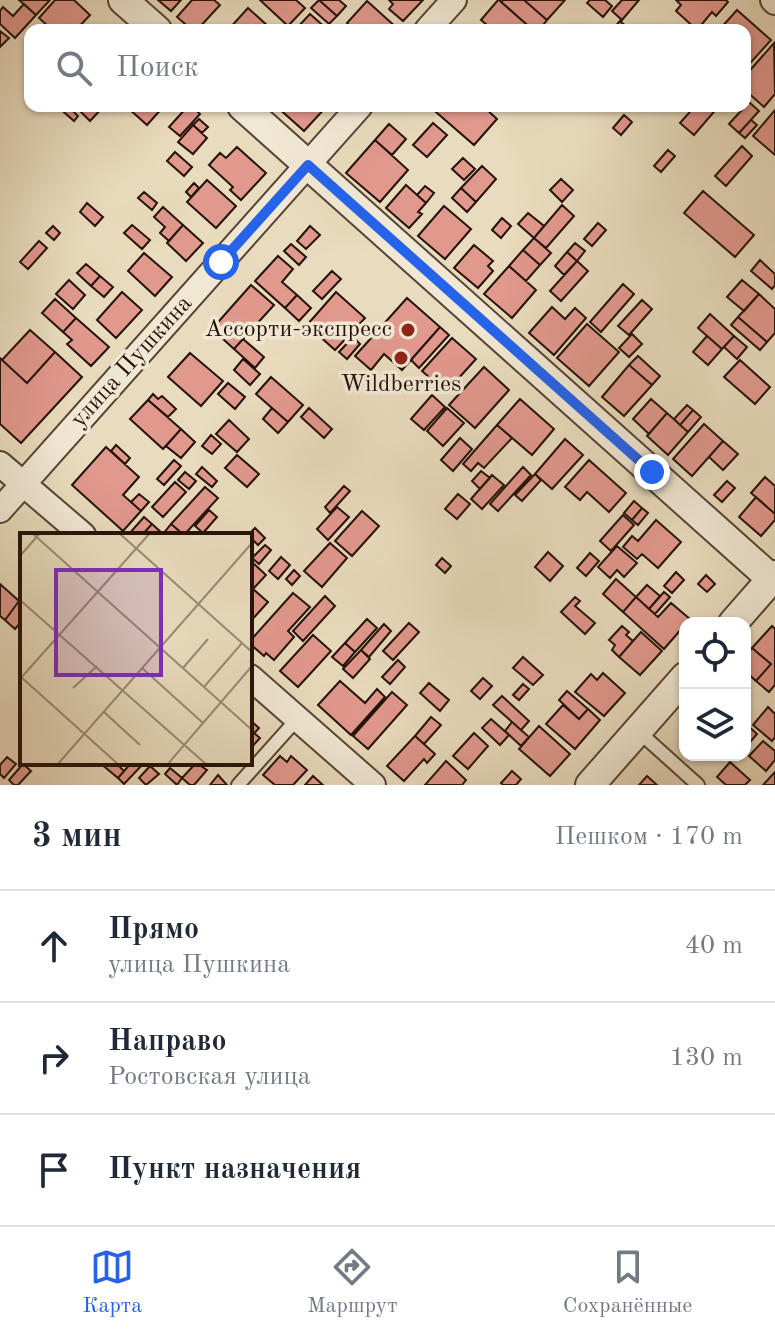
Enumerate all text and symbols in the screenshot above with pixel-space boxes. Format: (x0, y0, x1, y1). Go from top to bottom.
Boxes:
search box (24, 24, 751, 112)
icon: search (52, 46, 96, 90)
text: Поиск (116, 53, 199, 83)
route start (203, 244, 239, 280)
street label: улица Пушкина (67, 291, 197, 432)
place label: Ассорти-экспресс (204, 318, 392, 342)
marker: Ассорти-экспресс (399, 321, 417, 339)
marker: Wildberries (392, 349, 410, 367)
place label: Wildberries (340, 373, 462, 397)
route end (634, 454, 670, 490)
inset map (20, 533, 252, 765)
map controls (679, 617, 751, 761)
button: locate (679, 617, 751, 689)
button: layers (679, 689, 751, 761)
text: 3 мин (32, 820, 122, 854)
text: Пешком · 170 m (555, 824, 743, 850)
text: Прямо (108, 915, 199, 945)
icon: ahead (32, 924, 76, 968)
text: 40 m (685, 933, 743, 959)
text: улица Пушкина (108, 952, 290, 978)
text: Направо (108, 1027, 227, 1057)
icon: right (32, 1036, 76, 1080)
text: 130 m (670, 1045, 743, 1071)
text: Ростовская улица (108, 1064, 311, 1090)
icon: arrive (32, 1148, 76, 1192)
text: Пункт назначения (108, 1155, 361, 1185)
tab: Карта (83, 1245, 142, 1320)
tab: Маршрут (307, 1245, 398, 1320)
tab: Сохранённые (563, 1245, 692, 1320)

